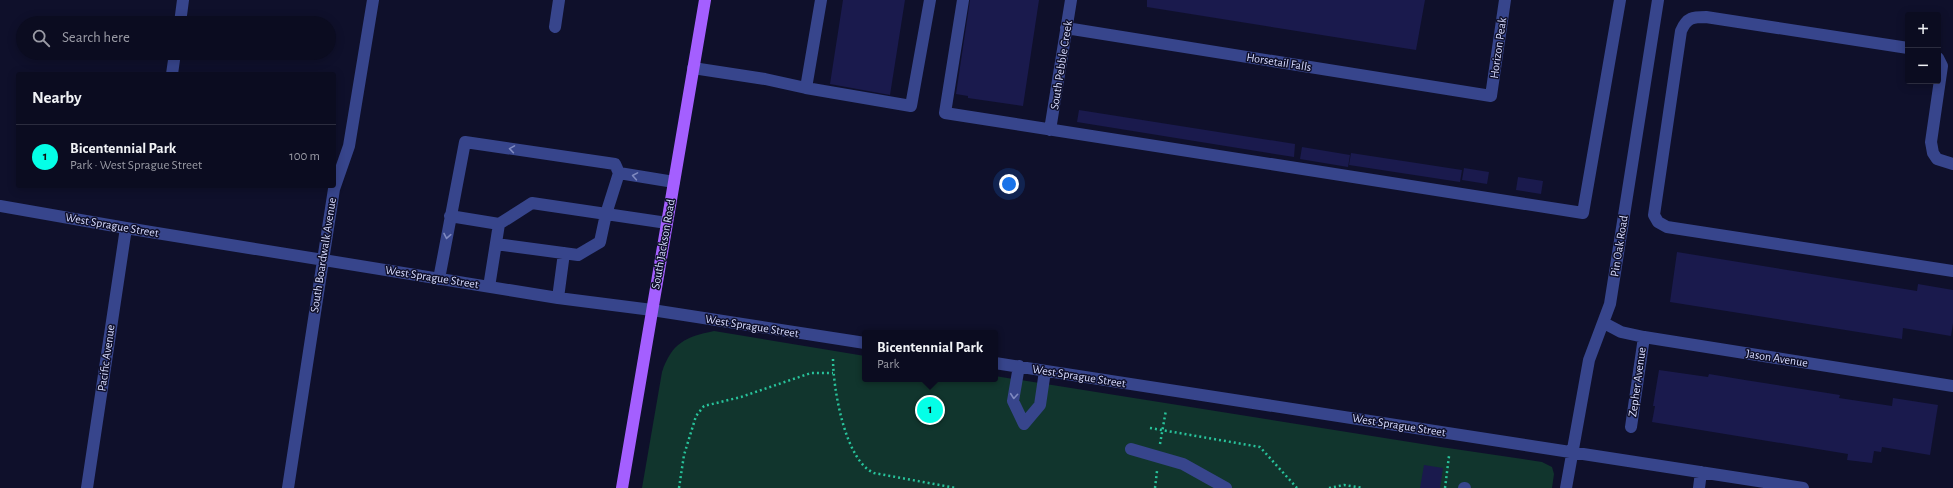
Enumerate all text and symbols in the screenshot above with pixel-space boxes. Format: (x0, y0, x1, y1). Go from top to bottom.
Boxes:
map controls (1905, 12, 1941, 84)
button: + (1905, 12, 1941, 48)
search box (16, 16, 336, 60)
street label: Horizon Peak (1488, 16, 1508, 79)
street label: South Pebble Creek (1048, 19, 1074, 110)
icon: search (30, 27, 52, 49)
text: Search here (62, 30, 130, 45)
button: − (1905, 48, 1941, 84)
street label: Horsetail Falls (1246, 51, 1312, 73)
text: Nearby (32, 89, 82, 106)
text: Bicentennial Park (70, 141, 176, 156)
one-way arrow (509, 145, 515, 154)
text: 1 (43, 150, 47, 163)
text: 100 m (289, 150, 320, 163)
text: Park · West Sprague Street (70, 159, 202, 172)
one-way arrow (632, 172, 639, 180)
your location (999, 174, 1019, 194)
street label: South Boardwalk Avenue (308, 197, 338, 313)
street label: South Jackson Road (649, 198, 677, 290)
street label: West Sprague Street (64, 211, 160, 239)
street label: Pin Oak Road (1608, 215, 1630, 277)
one-way arrow (443, 233, 451, 240)
street label: West Sprague Street (384, 264, 480, 290)
street label: West Sprague Street (704, 313, 800, 339)
street label: Pacific Avenue (95, 324, 117, 392)
popup (862, 330, 998, 382)
text: Bicentennial Park (877, 340, 983, 355)
street label: Zepher Avenue (1626, 346, 1648, 418)
street label: Jason Avenue (1745, 347, 1809, 369)
text: Park (877, 358, 899, 371)
street label: West Sprague Street (1031, 363, 1127, 389)
one-way arrow (1010, 393, 1019, 399)
pin: 1 (917, 395, 943, 425)
street label: West Sprague Street (1351, 412, 1447, 438)

